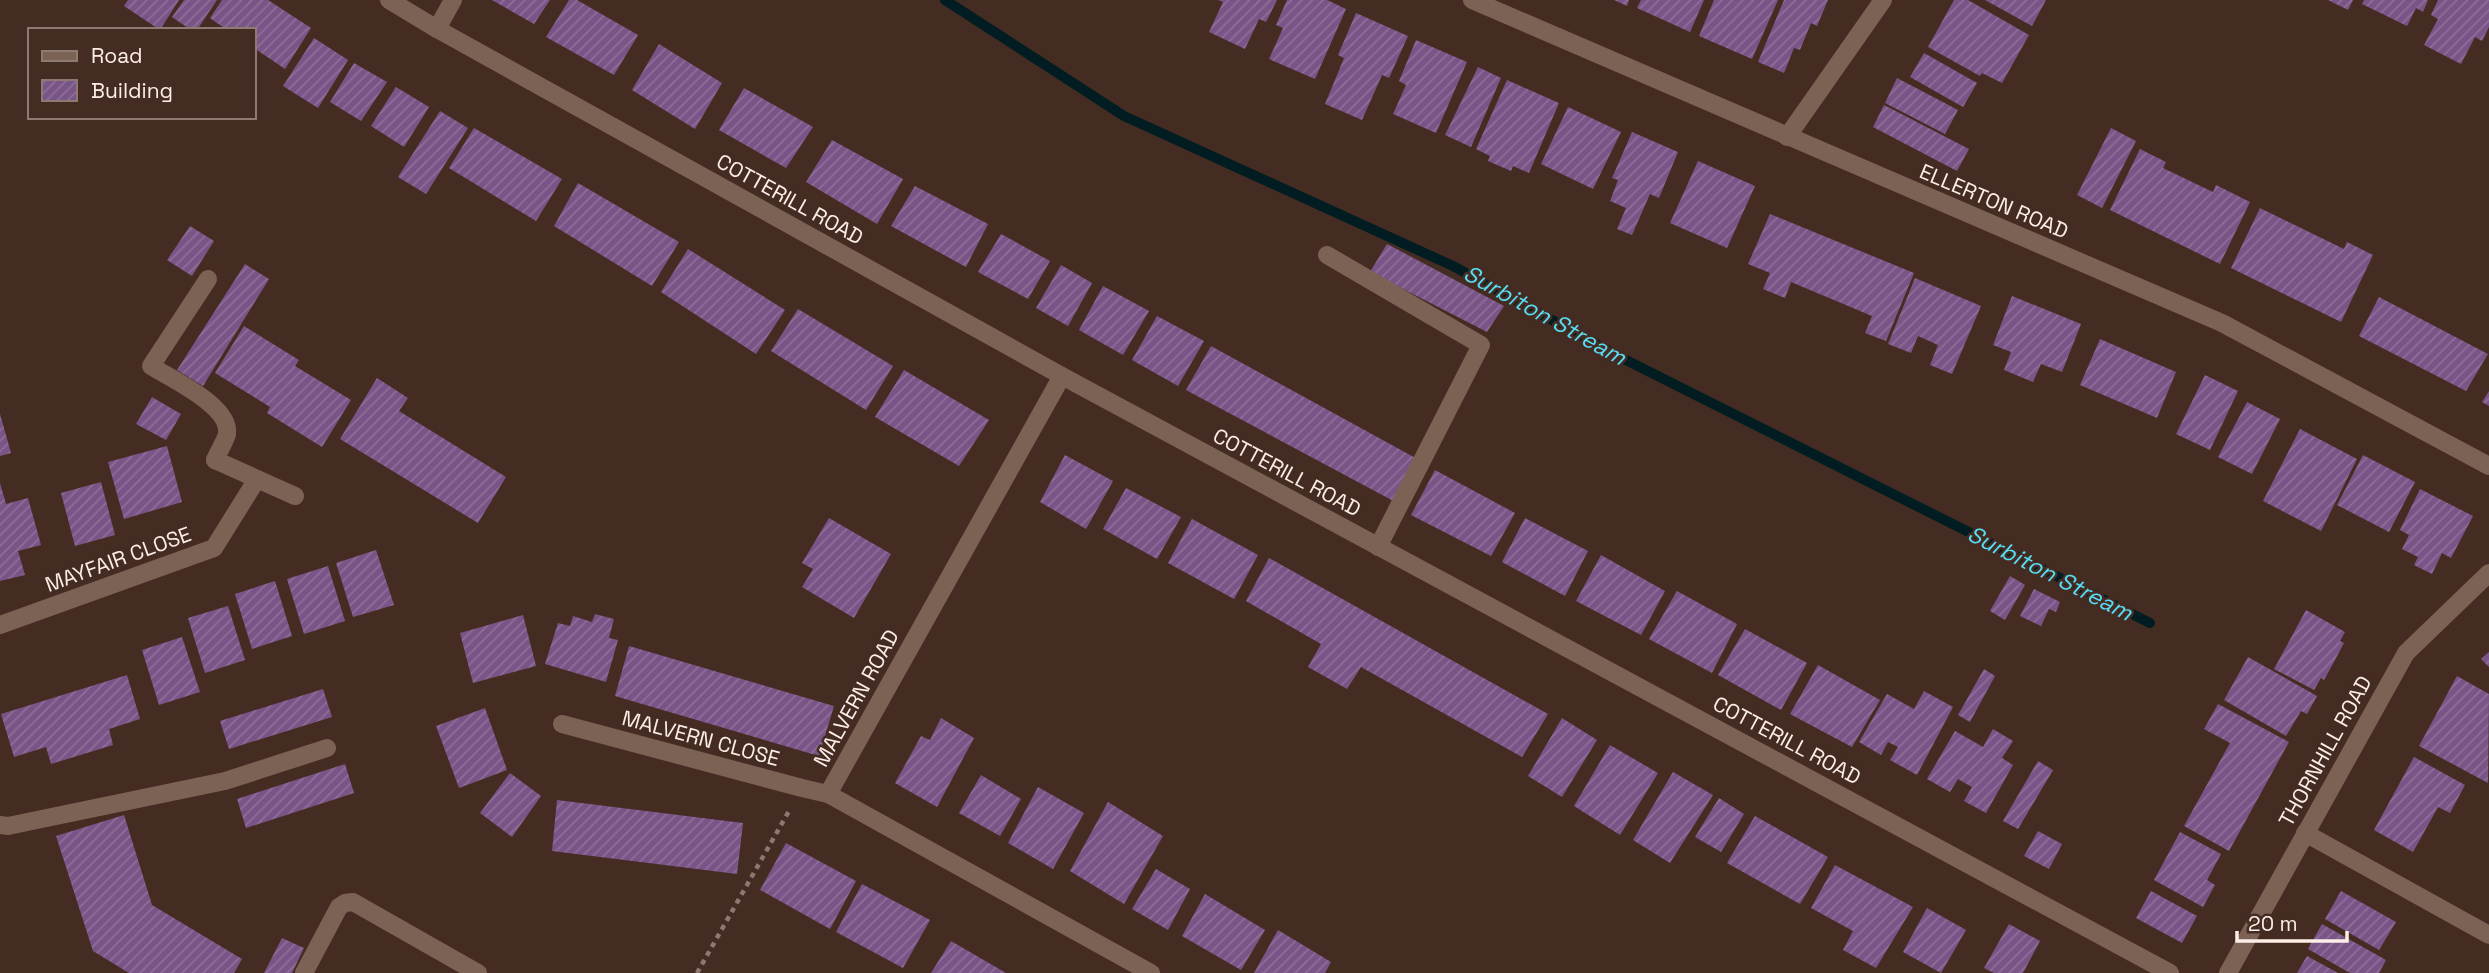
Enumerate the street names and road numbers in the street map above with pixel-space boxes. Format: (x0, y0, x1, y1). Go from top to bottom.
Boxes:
street label: COTTERILL ROAD (712, 147, 868, 251)
street label: ELLERTON ROAD (1916, 158, 2072, 244)
street label: COTTERILL ROAD (1208, 422, 1366, 522)
street label: MAYFAIR CLOSE (41, 520, 195, 598)
street label: MALVERN ROAD (807, 625, 905, 771)
street label: THORNHILL ROAD (2272, 671, 2378, 831)
street label: COTTERILL ROAD (1708, 690, 1866, 790)
street label: MALVERN CLOSE (619, 704, 783, 772)

